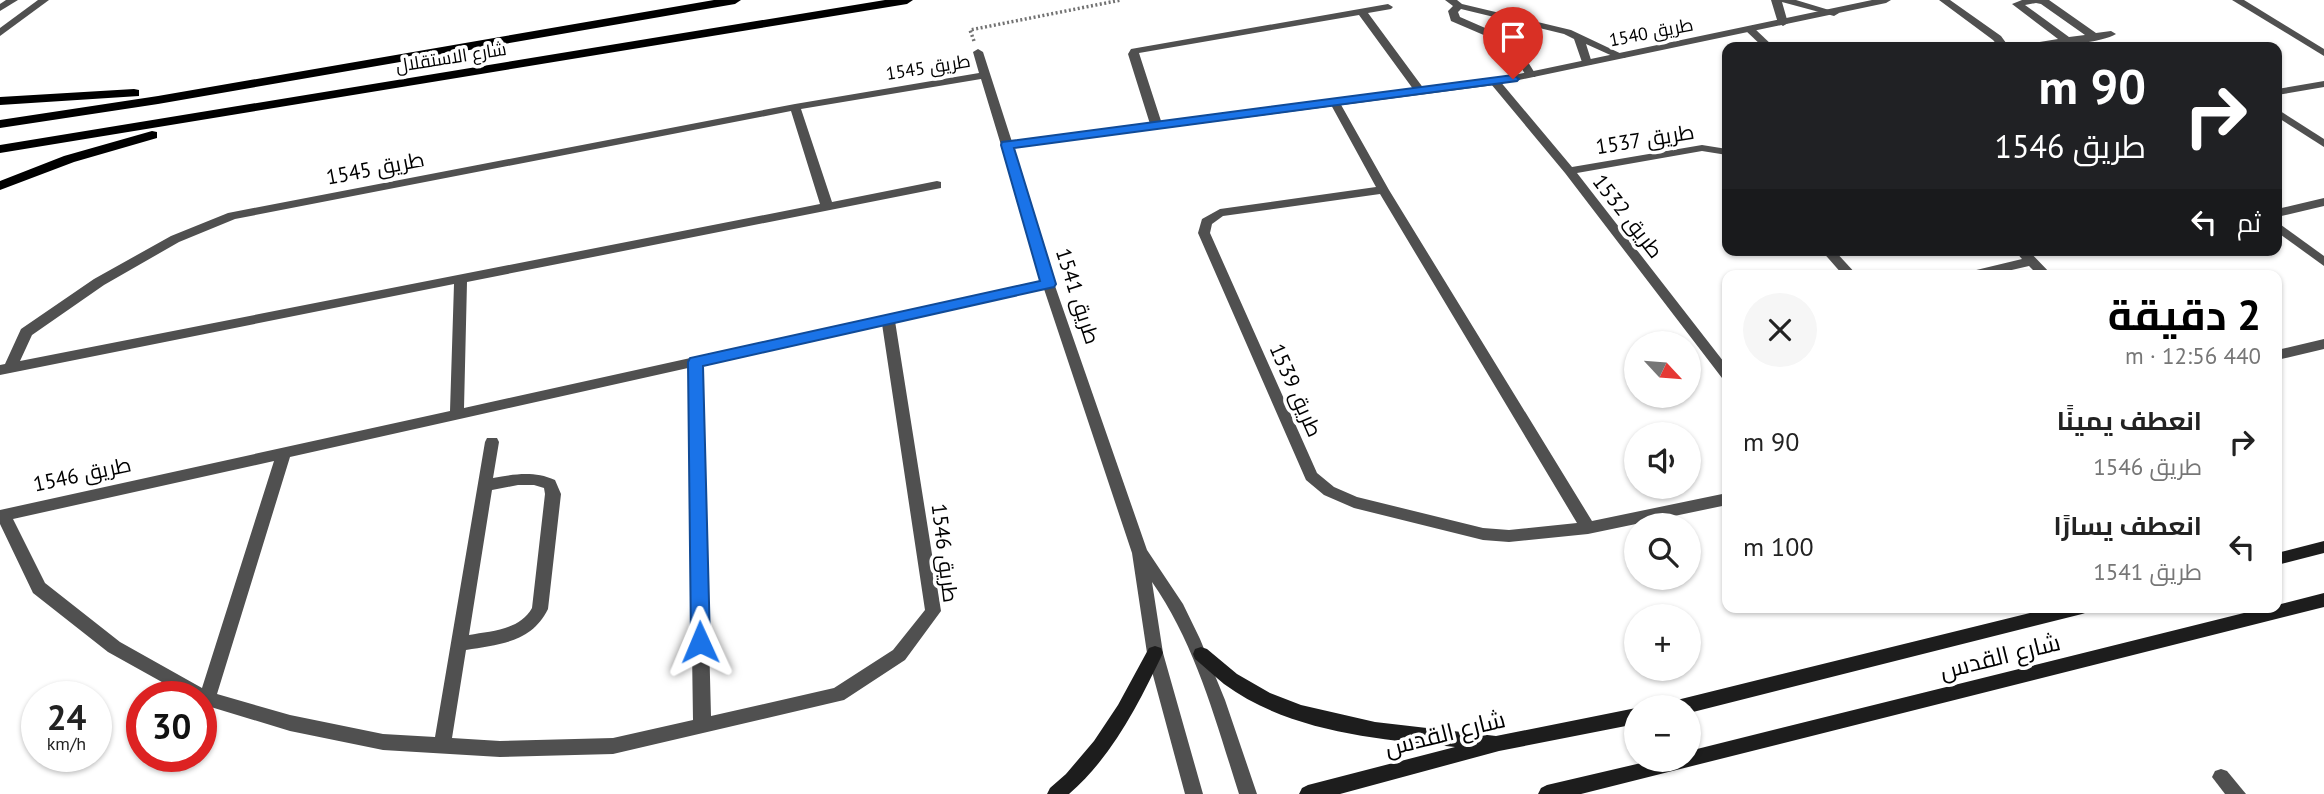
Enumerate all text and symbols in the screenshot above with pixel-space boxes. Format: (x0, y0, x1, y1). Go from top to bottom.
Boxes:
pin (1483, 7, 1543, 79)
street label: طريق 1540 (1607, 13, 1695, 52)
icon: arrive (1494, 18, 1532, 56)
street label: شارع الاستقلال (394, 37, 508, 78)
street label: طريق 1545 (884, 49, 972, 86)
text: 90 m (2039, 54, 2146, 118)
icon: right (2170, 70, 2261, 161)
street label: طريق 1537 (1594, 118, 1696, 160)
text: طريق 1546 (1995, 125, 2146, 167)
street label: طريق 1545 (324, 145, 426, 191)
street label: طريق 1532 (1587, 169, 1669, 263)
icon: left (2185, 203, 2223, 241)
text: ثم (2237, 206, 2261, 239)
street label: طريق 1541 (1050, 245, 1106, 347)
text: 2 دقيقة (2108, 287, 2261, 342)
button: close (1743, 293, 1817, 367)
north arrow (1624, 331, 1701, 408)
map controls (1624, 331, 1701, 772)
street label: طريق 1539 (1263, 339, 1329, 441)
text: 440 m · 12:56 (2125, 341, 2261, 370)
text: انعطف يمينًا (2057, 404, 2202, 437)
button: sound (1624, 422, 1701, 499)
icon: right (2223, 423, 2261, 461)
text: 90 m (1743, 425, 1799, 458)
street label: طريق 1546 (31, 450, 133, 498)
text: طريق 1546 (2093, 452, 2202, 481)
street label: طريق 1546 (926, 502, 964, 604)
text: انعطف يسارًا (2054, 509, 2202, 542)
button: search (1624, 513, 1701, 590)
icon: left (2223, 528, 2261, 566)
text: 100 m (1743, 530, 1814, 563)
text: طريق 1541 (2093, 557, 2202, 586)
button: + (1624, 604, 1701, 681)
position arrow (663, 605, 737, 679)
street label: شارع القدس (1936, 626, 2064, 687)
speed limit sign: 30 (126, 681, 217, 772)
text: 24 (47, 694, 86, 740)
button: − (1624, 695, 1701, 772)
street label: شارع القدس (1381, 703, 1509, 764)
text: km/h (47, 732, 86, 755)

